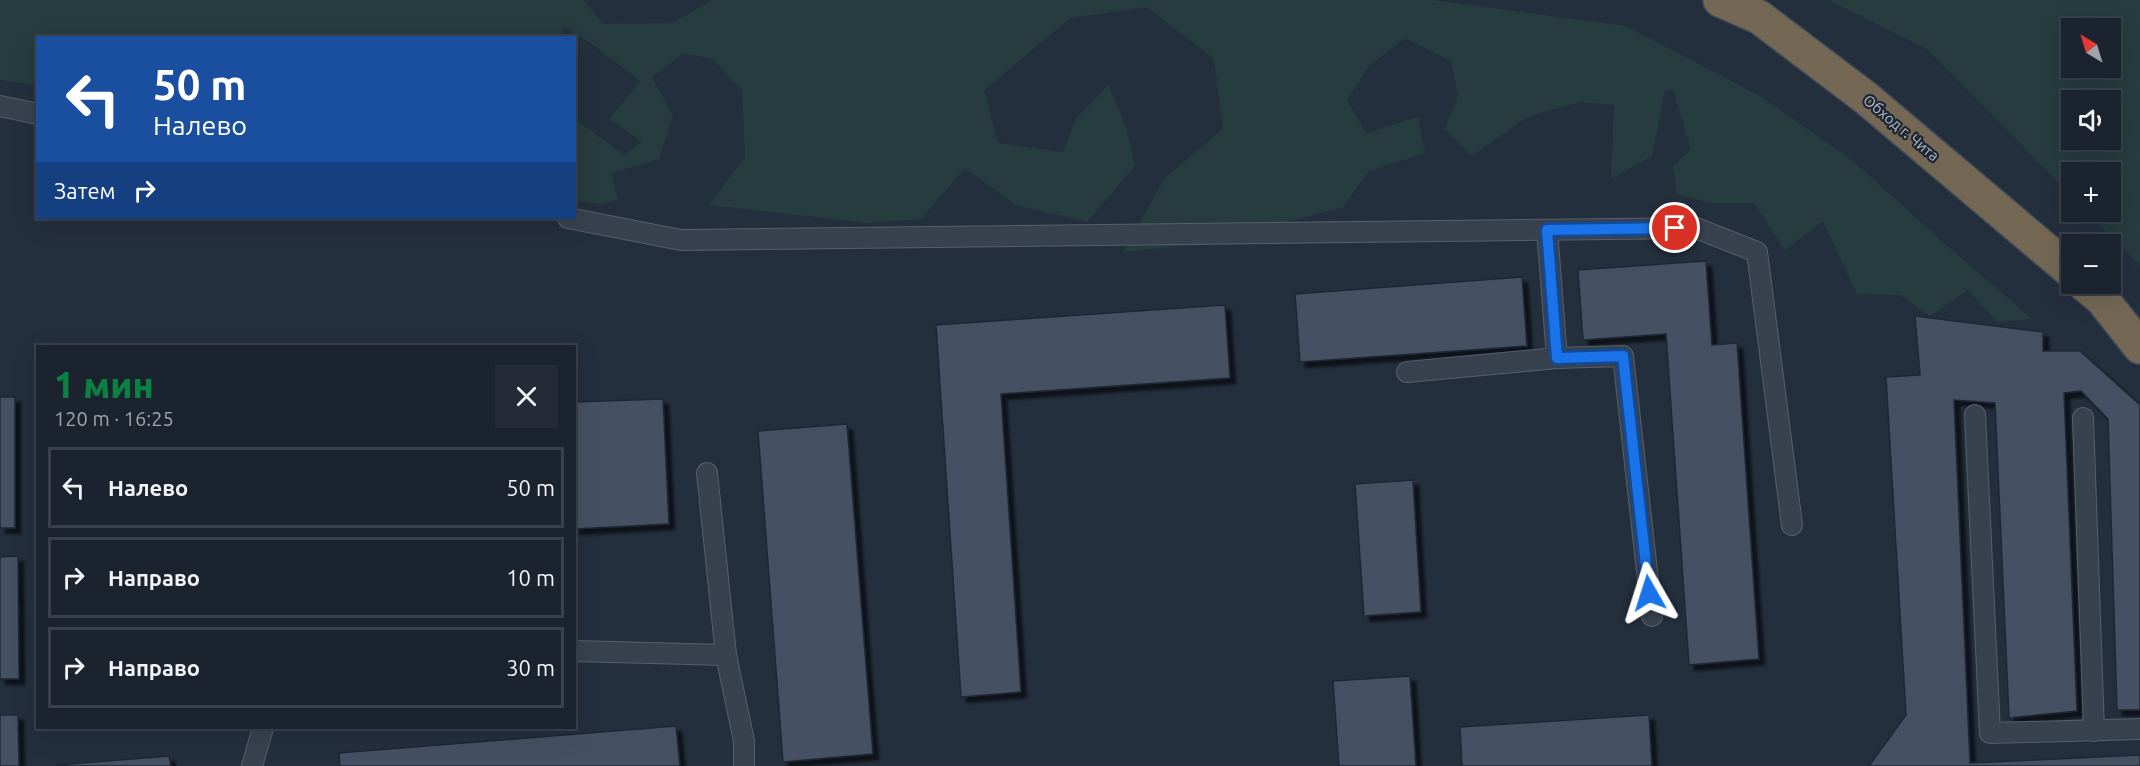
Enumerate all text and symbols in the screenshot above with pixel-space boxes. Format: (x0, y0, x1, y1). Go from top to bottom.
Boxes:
north arrow (2061, 18, 2121, 78)
map controls (2061, 18, 2121, 294)
icon: left (54, 60, 132, 138)
text: 50 m (153, 61, 247, 108)
button: sound (2061, 90, 2121, 150)
street label: Обход г. Чита (1860, 91, 1943, 164)
text: Налево (153, 110, 247, 140)
button: + (2061, 162, 2121, 222)
icon: right (128, 174, 161, 207)
text: Затем (54, 178, 116, 203)
pin (1649, 202, 1700, 253)
icon: arrive (1658, 211, 1691, 244)
button: − (2061, 234, 2121, 294)
text: 1 мин (54, 364, 154, 405)
button: close (495, 365, 558, 428)
text: 120 m · 16:25 (54, 407, 174, 430)
icon: left (57, 471, 90, 504)
text: Налево (108, 475, 188, 500)
text: 50 m (506, 475, 555, 500)
icon: right (57, 561, 90, 594)
position arrow (1617, 561, 1681, 625)
text: Направо (108, 565, 200, 590)
text: 10 m (506, 565, 555, 590)
icon: right (57, 651, 90, 684)
text: Направо (108, 655, 200, 680)
text: 30 m (506, 655, 555, 680)

